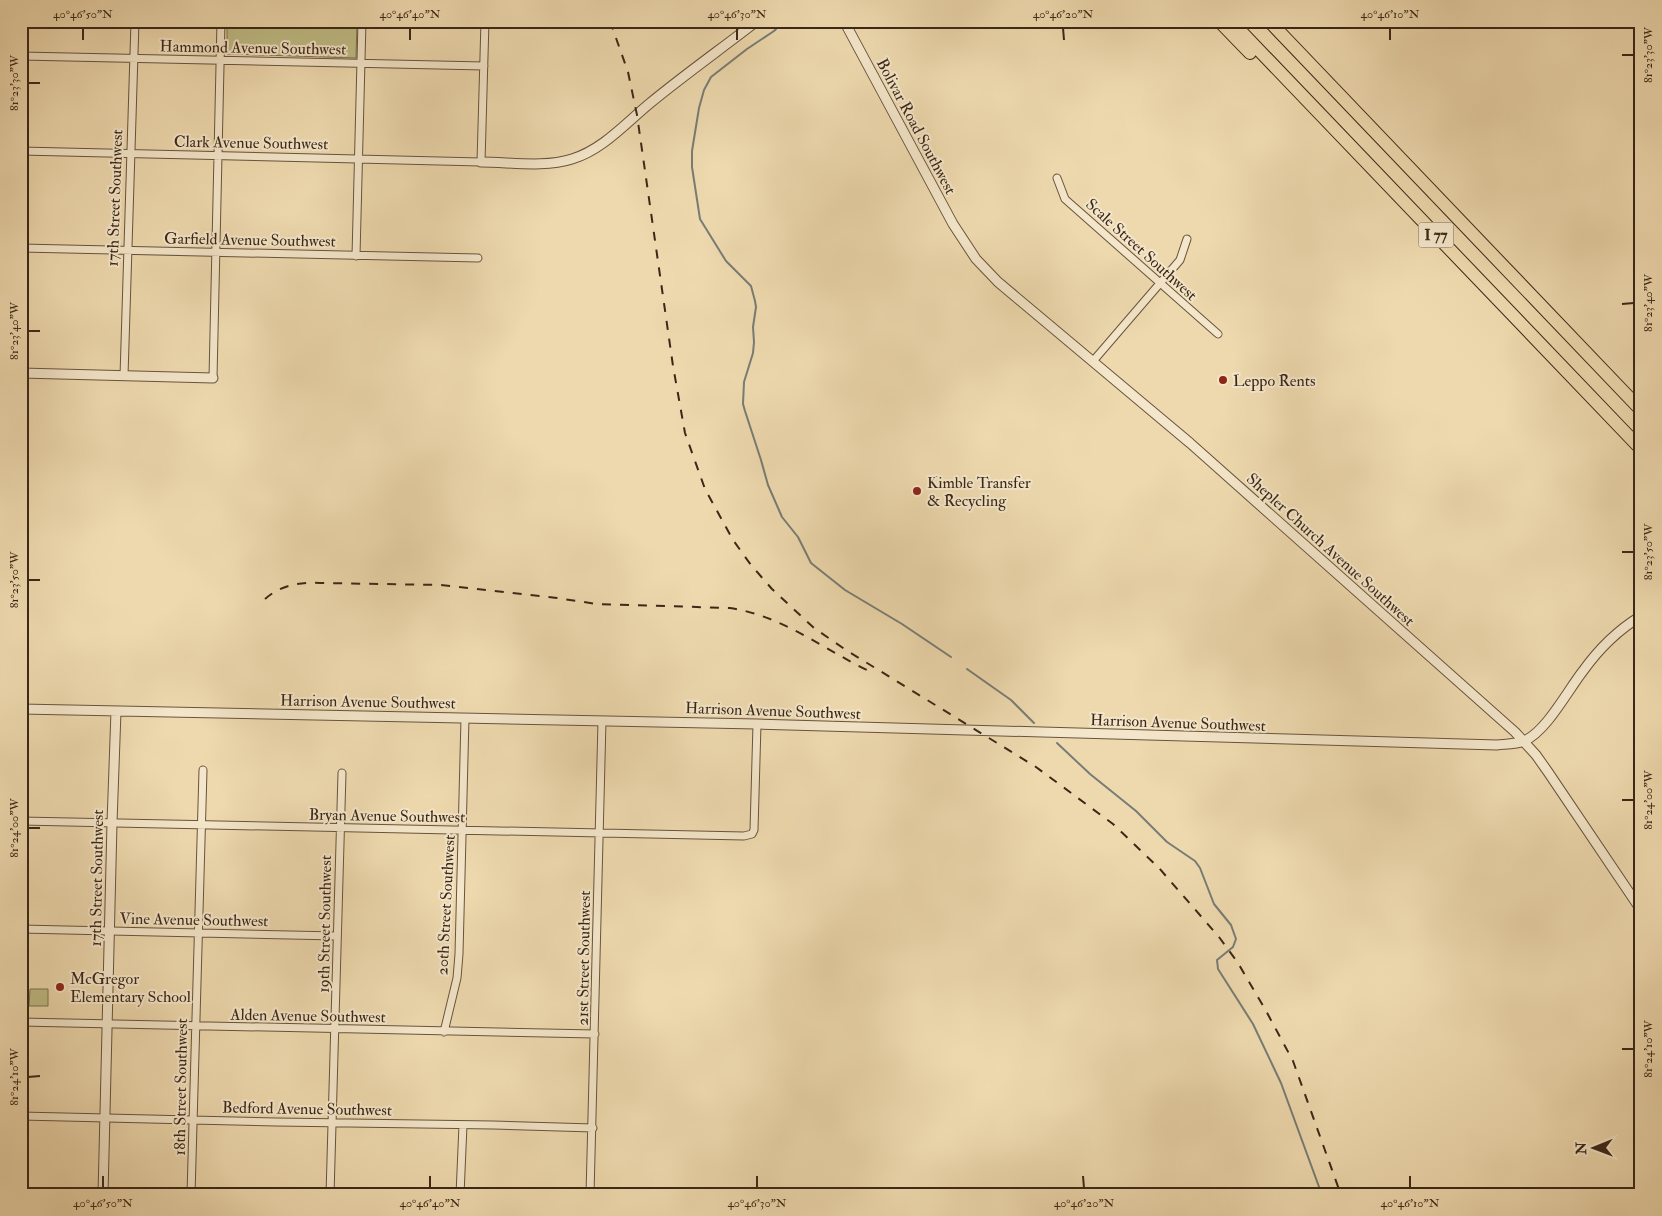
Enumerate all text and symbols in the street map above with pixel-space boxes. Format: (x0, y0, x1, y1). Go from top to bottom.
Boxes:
text: 40°46'50"N (53, 7, 113, 22)
text: 40°46'40"N (379, 7, 441, 22)
text: 40°46'30"N (707, 7, 767, 22)
text: 40°46'20"N (1033, 7, 1094, 22)
text: 40°46'10"N (1361, 7, 1420, 22)
text: 81°23'30"W (1641, 26, 1656, 83)
street label: Hammond Avenue Southwest (160, 36, 346, 60)
text: 81°23'30"W (7, 54, 22, 111)
street label: Bolivar Road Southwest (872, 55, 960, 198)
street label: 17th Street Southwest (103, 129, 127, 267)
street label: Clark Avenue Southwest (174, 132, 328, 154)
street label: Scale Street Southwest (1081, 194, 1201, 305)
road number: I 77 (1418, 222, 1454, 248)
street label: Garfield Avenue Southwest (164, 229, 336, 251)
text: 81°23'40"W (1641, 273, 1656, 332)
text: 81°23'40"W (7, 301, 22, 360)
place label: Leppo Rents (1233, 371, 1315, 392)
marker: Leppo Rents (1217, 374, 1229, 386)
street label: Shepler Church Avenue Southwest (1241, 469, 1419, 631)
place label: Kimble Transfer & Recycling (927, 473, 1031, 511)
marker: Kimble Transfer & Recycling (911, 485, 923, 497)
text: 81°23'50"W (1641, 523, 1656, 580)
text: 81°23'50"W (7, 551, 22, 608)
street label: Harrison Avenue Southwest (280, 690, 456, 714)
street label: Harrison Avenue Southwest (685, 698, 861, 724)
street label: Harrison Avenue Southwest (1090, 710, 1266, 736)
text: 81°24'00"W (1641, 769, 1656, 830)
text: 81°24'00"W (7, 797, 22, 858)
street label: Bryan Avenue Southwest (309, 805, 465, 827)
street label: 17th Street Southwest (86, 809, 108, 947)
street label: 20th Street Southwest (432, 834, 460, 976)
street label: 19th Street Southwest (314, 855, 336, 993)
street label: 21st Street Southwest (573, 890, 595, 1026)
street label: Vine Avenue Southwest (119, 909, 269, 931)
place label: McGregor Elementary School (70, 969, 191, 1007)
marker: McGregor Elementary School (54, 981, 66, 993)
street label: Alden Avenue Southwest (229, 1005, 386, 1027)
street label: 18th Street Southwest (170, 1018, 192, 1156)
text: 81°24'10"W (1641, 1019, 1656, 1078)
text: 81°24'10"W (7, 1047, 22, 1106)
street label: Bedford Avenue Southwest (222, 1098, 392, 1120)
north arrow (1570, 1124, 1620, 1174)
text: N (1573, 1141, 1590, 1156)
text: 40°46'50"N (73, 1196, 133, 1211)
text: 40°46'40"N (399, 1196, 461, 1211)
text: 40°46'30"N (727, 1196, 787, 1211)
text: 40°46'20"N (1054, 1196, 1115, 1211)
text: 40°46'10"N (1381, 1196, 1440, 1211)

